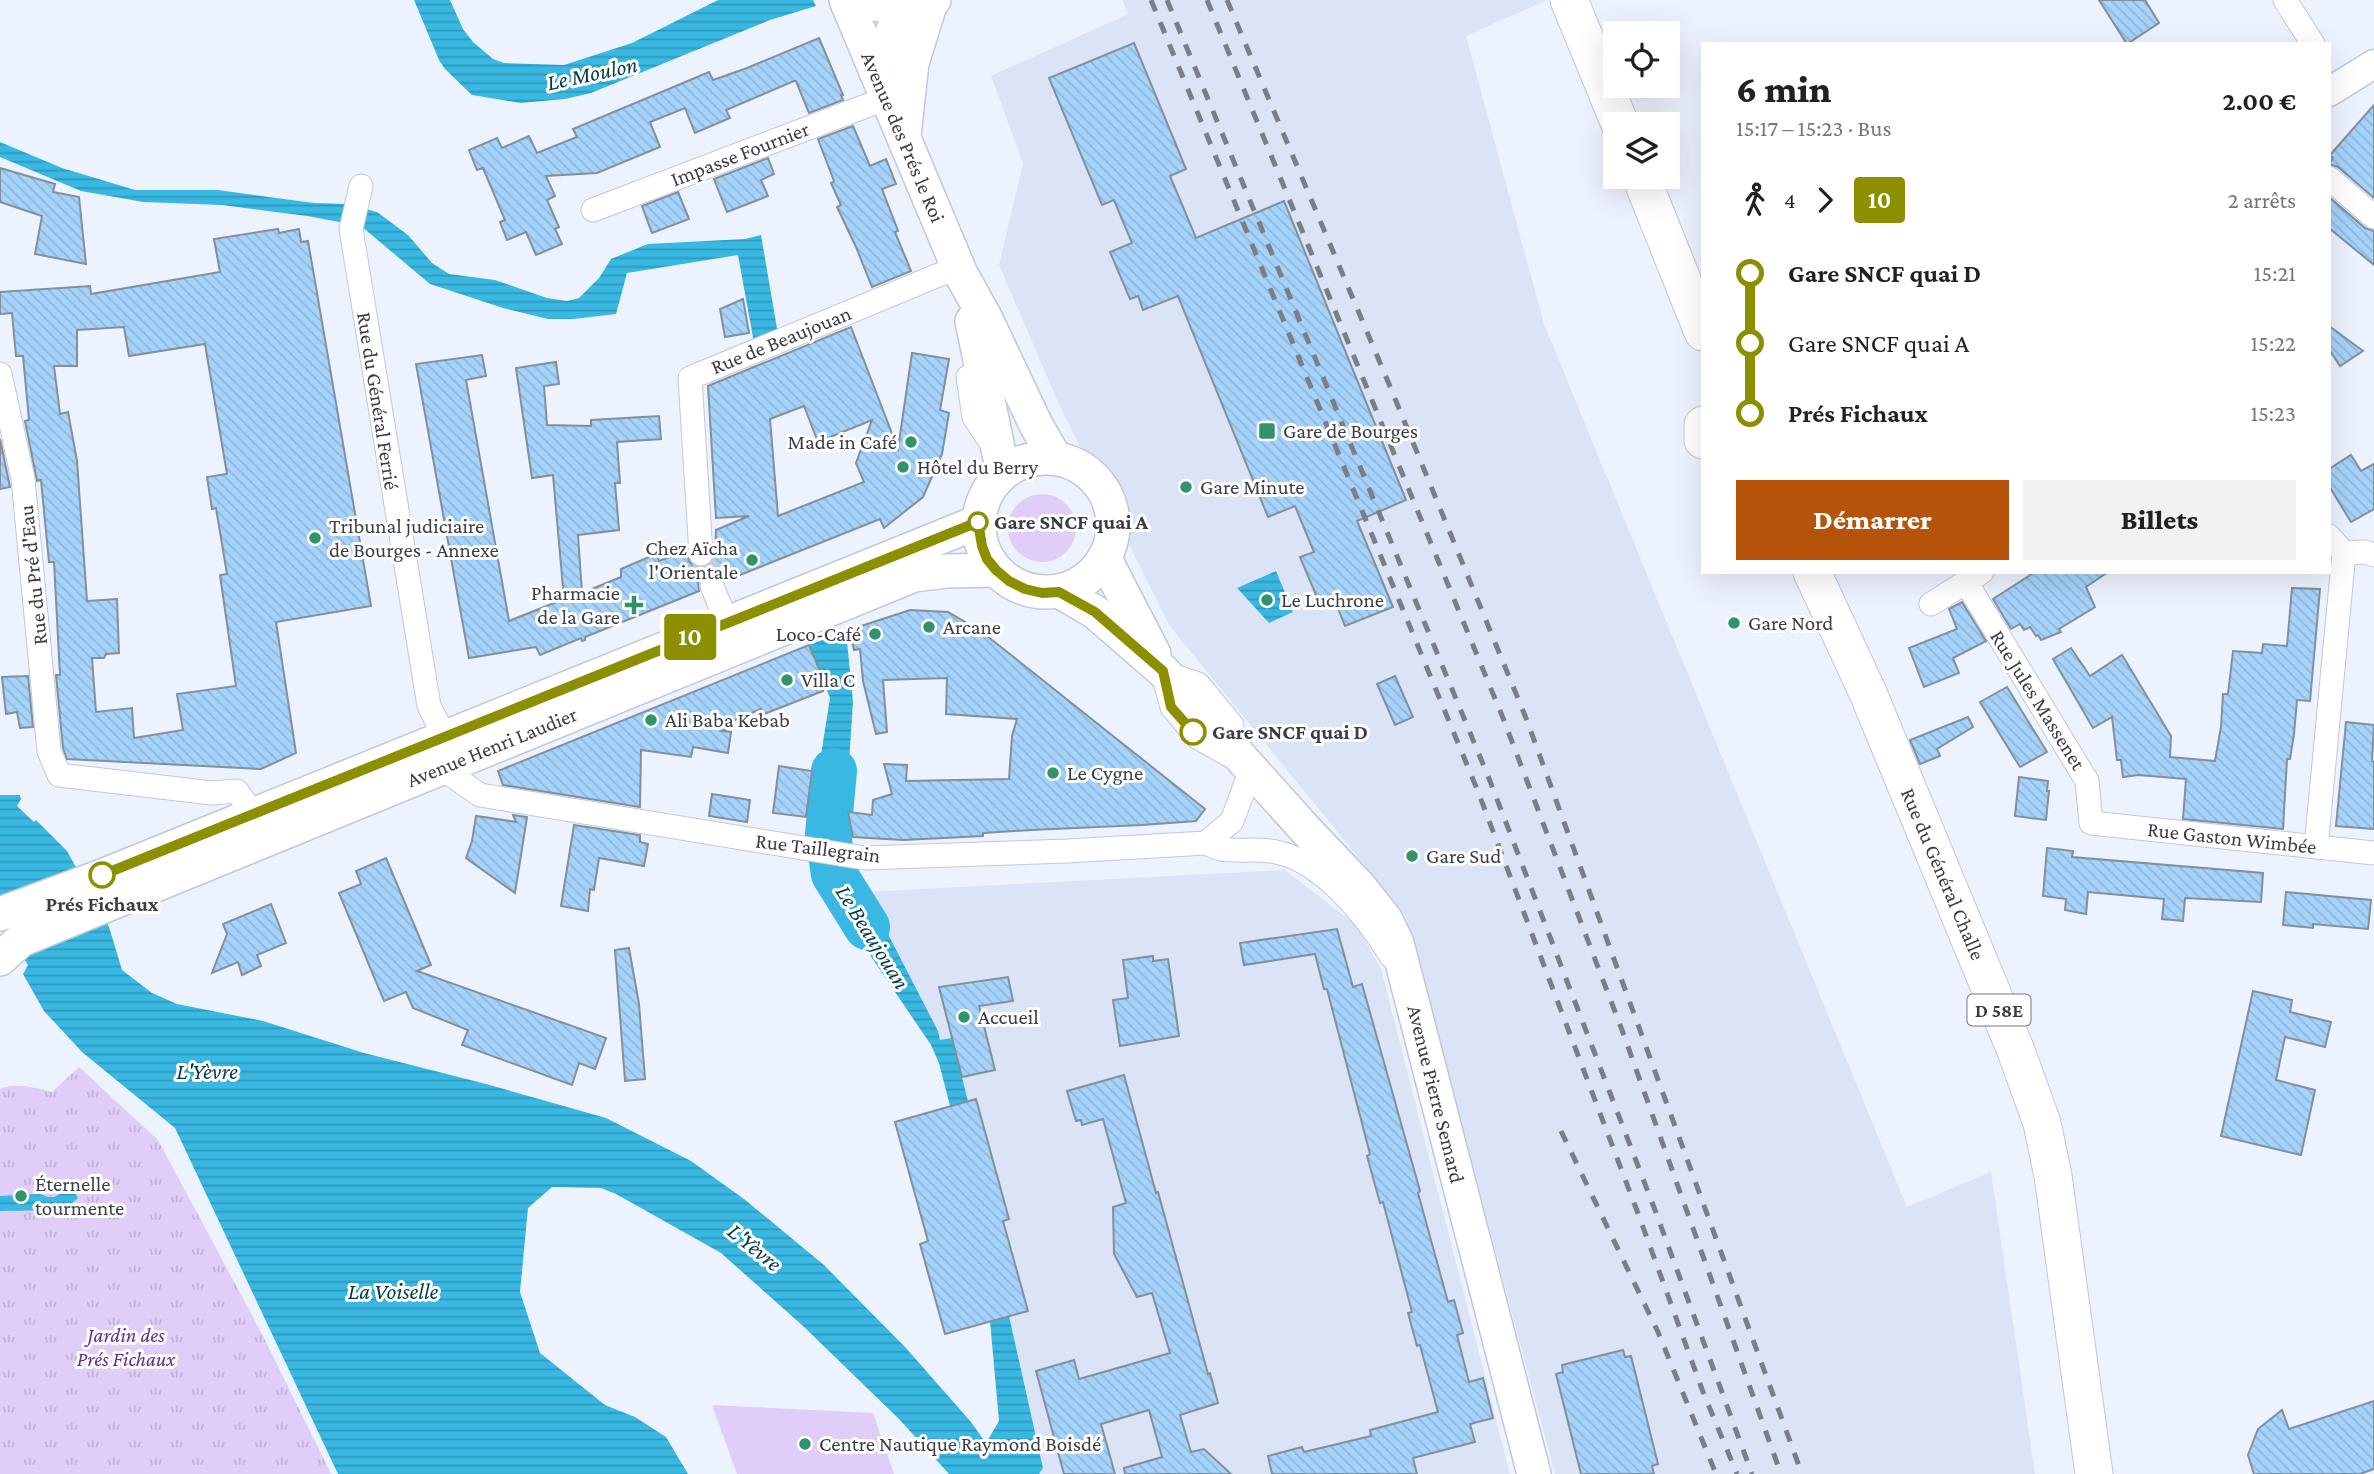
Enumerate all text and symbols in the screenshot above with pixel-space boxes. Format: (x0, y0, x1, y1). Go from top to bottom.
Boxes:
map controls (1603, 21, 1680, 189)
button: locate (1603, 21, 1680, 98)
street label: Avenue des Prés le Roi (856, 48, 950, 226)
water label: Le Moulon (544, 51, 640, 95)
text: 6 min (1736, 68, 1831, 110)
text: 2.00 € (2222, 87, 2296, 116)
button: layers (1603, 112, 1680, 189)
text: 15:17 – 15:23 · Bus (1736, 115, 1891, 141)
street label: Impasse Fournier (668, 116, 813, 191)
icon: walk (1736, 181, 1774, 219)
icon: forward (1806, 181, 1844, 219)
text: 10 (1868, 186, 1891, 213)
text: 4 (1784, 187, 1796, 213)
text: 2 arrêts (2228, 187, 2296, 213)
text: Gare SNCF quai D (1788, 259, 1981, 288)
text: 15:21 (2254, 260, 2296, 286)
street label: Rue de Beaujouan (707, 301, 855, 379)
street label: Rue du Général Ferrié (352, 310, 404, 492)
text: Gare SNCF quai A (1788, 329, 1969, 358)
text: 15:22 (2250, 330, 2296, 356)
text: Prés Fichaux (1788, 399, 1928, 428)
text: 15:23 (2250, 400, 2296, 426)
place label: Gare de Bourges (1283, 419, 1418, 443)
marker: Gare de Bourges (1257, 421, 1277, 441)
place label: Made in Café (788, 430, 897, 454)
marker: Made in Café (903, 434, 919, 450)
place label: Hôtel du Berry (917, 455, 1039, 479)
marker: Hôtel du Berry (895, 459, 911, 475)
place label: Gare Minute (1200, 475, 1305, 499)
marker: Gare Minute (1178, 479, 1194, 495)
button: Démarrer (1736, 480, 2009, 560)
button: Billets (2023, 480, 2296, 560)
street label: Rue du Pré d'Eau (14, 504, 52, 646)
place label: Gare SNCF quai A (994, 510, 1149, 534)
marker: Gare SNCF quai A (968, 512, 988, 532)
place label: Tribunal judiciaire de Bourges - Annexe (329, 514, 499, 562)
marker: Tribunal judiciaire de Bourges - Annexe (307, 530, 323, 546)
place label: Chez Aïcha l'Orientale (645, 536, 738, 584)
marker: Chez Aïcha l'Orientale (744, 552, 760, 568)
place label: Pharmacie de la Gare (531, 581, 620, 629)
place label: Le Luchrone (1281, 588, 1384, 612)
marker: Le Luchrone (1259, 592, 1275, 608)
marker: Pharmacie de la Gare (626, 597, 642, 613)
place label: Gare Nord (1748, 611, 1833, 635)
line badge: 10 (658, 614, 722, 660)
place label: Arcane (943, 615, 1001, 639)
marker: Gare Nord (1726, 615, 1742, 631)
marker: Arcane (921, 619, 937, 635)
place label: Loco-Café (776, 622, 861, 646)
text: 10 (678, 623, 702, 650)
marker: Loco-Café (867, 626, 883, 642)
street label: Rue Jules Massenet (1985, 626, 2091, 775)
place label: Villa C (801, 668, 855, 692)
marker: Villa C (779, 672, 795, 688)
street label: Avenue Henri Laudier (403, 702, 581, 792)
place label: Ali Baba Kebab (665, 708, 790, 732)
marker: Ali Baba Kebab (643, 712, 659, 728)
marker: Gare SNCF quai D (1180, 719, 1206, 745)
place label: Gare SNCF quai D (1212, 720, 1368, 744)
place label: Le Cygne (1067, 761, 1143, 785)
marker: Le Cygne (1045, 765, 1061, 781)
street label: Rue du Général Challe (1896, 784, 1990, 964)
street label: Rue Gaston Wimbée (2146, 817, 2318, 859)
street label: Rue Taillegrain (754, 828, 882, 868)
place label: Gare Sud (1426, 844, 1501, 868)
marker: Gare Sud (1404, 848, 1420, 864)
marker: Prés Fichaux (89, 862, 115, 888)
water label: Le Beaujouan (830, 880, 915, 994)
place label: Prés Fichaux (46, 892, 159, 916)
road number: D 58E (1968, 994, 2030, 1026)
street label: Avenue Pierre Semard (1402, 1003, 1470, 1185)
place label: Accueil (978, 1005, 1039, 1029)
marker: Accueil (956, 1009, 972, 1025)
water label: L'Yèvre (176, 1058, 238, 1084)
place label: Éternelle tourmente (35, 1172, 124, 1220)
marker: Éternelle tourmente (13, 1188, 29, 1204)
water label: L'Yèvre (723, 1218, 787, 1277)
water label: La Voiselle (348, 1278, 439, 1304)
park label: Jardin des Prés Fichaux (77, 1323, 176, 1371)
place label: Centre Nautique Raymond Boisdé (819, 1432, 1101, 1456)
marker: Centre Nautique Raymond Boisdé (797, 1436, 813, 1452)

